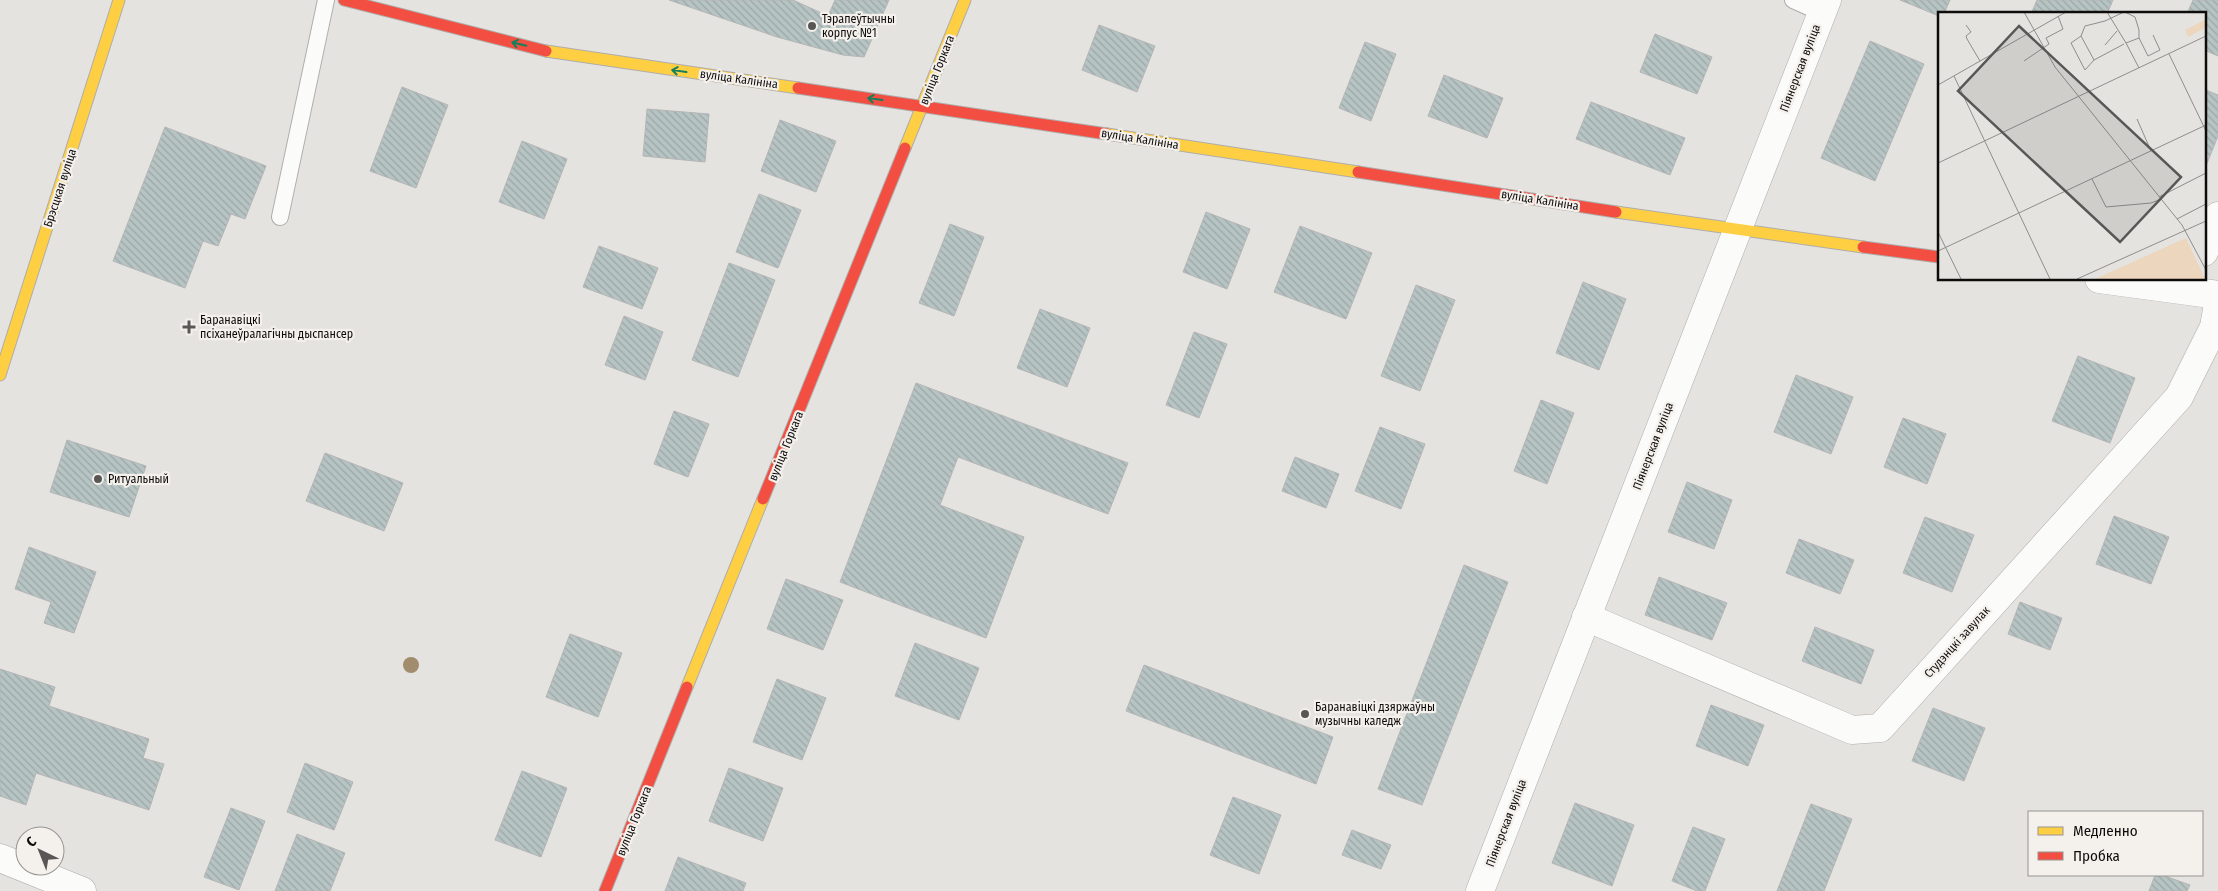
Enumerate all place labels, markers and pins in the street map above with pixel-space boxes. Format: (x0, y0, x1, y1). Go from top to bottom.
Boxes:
place label: Тэрапеўтычны корпус №1 (822, 12, 895, 40)
marker: Тэрапеўтычны корпус №1 (806, 20, 818, 32)
place label: Баранавіцкі псіханеўралагічны дыспансер (200, 313, 353, 341)
marker: Баранавіцкі псіханеўралагічны дыспансер (182, 320, 196, 334)
place label: Ритуальный (108, 472, 169, 486)
marker: Ритуальный (92, 473, 104, 485)
place label: Баранавіцкі дзяржаўны музычны каледж (1315, 700, 1435, 728)
marker: Баранавіцкі дзяржаўны музычны каледж (1299, 708, 1311, 720)

